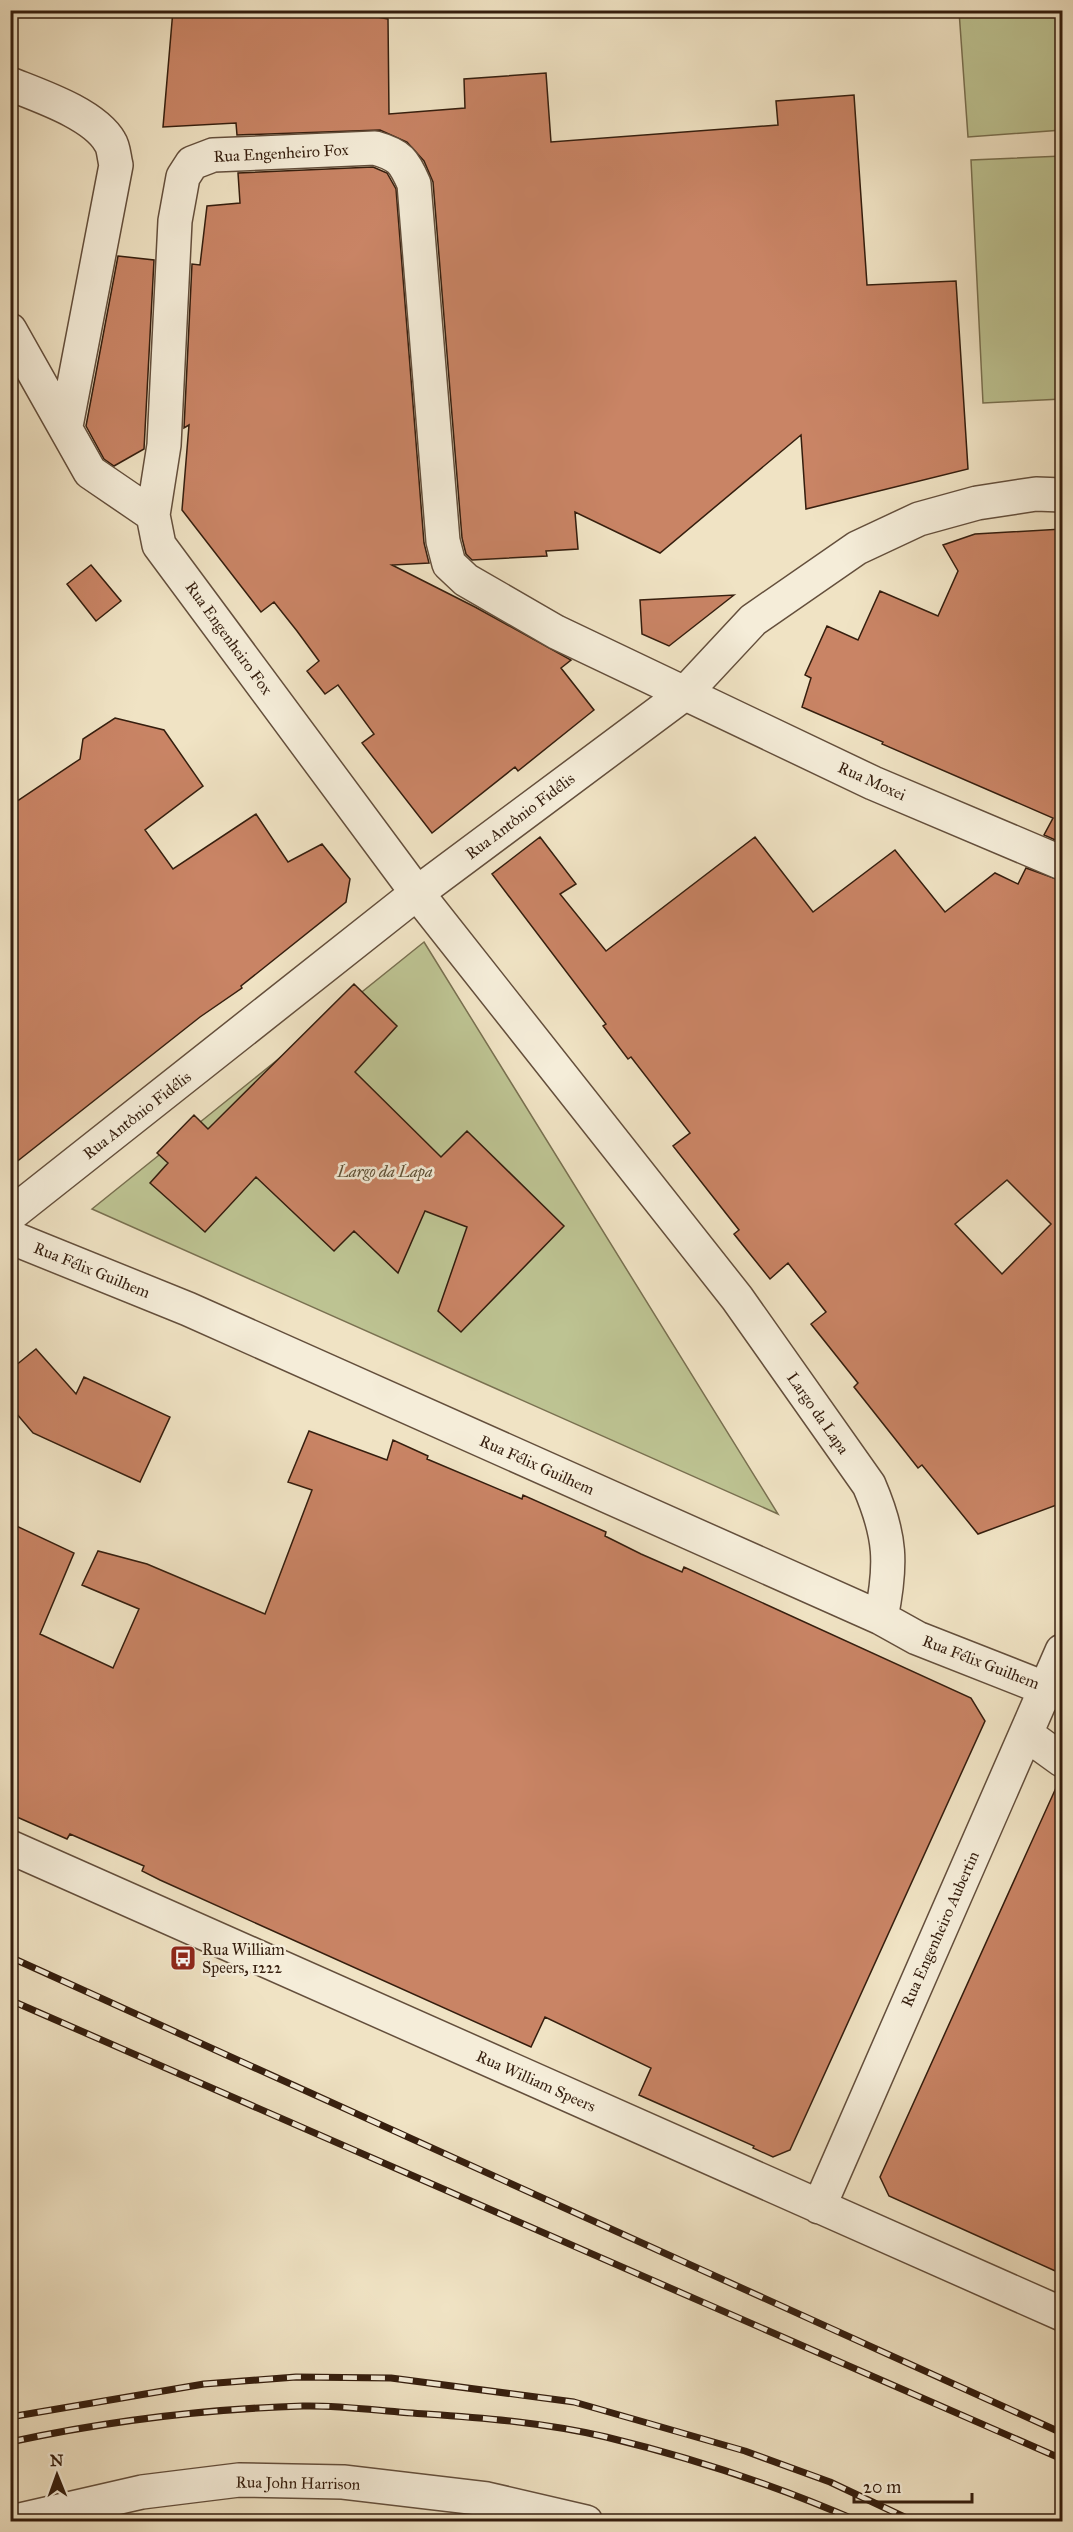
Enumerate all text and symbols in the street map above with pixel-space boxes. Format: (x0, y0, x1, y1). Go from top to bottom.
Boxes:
street label: Rua Engenheiro Fox (213, 140, 349, 167)
street label: Rua Engenheiro Fox (181, 578, 276, 699)
street label: Rua Moxei (835, 758, 909, 805)
street label: Rua Antônio Fidélis (462, 769, 578, 863)
street label: Rua Antônio Fidélis (79, 1067, 195, 1163)
park label: Largo da Lapa (336, 1162, 433, 1182)
street label: Rua Félix Guilhem (31, 1238, 153, 1302)
street label: Largo da Lapa (782, 1369, 853, 1458)
street label: Rua Félix Guilhem (477, 1431, 598, 1499)
street label: Rua Félix Guilhem (920, 1631, 1043, 1693)
street label: Rua Engenheiro Aubertin (897, 1848, 984, 2010)
place label: Rua William Speers, 1222 (202, 1940, 285, 1977)
bus stop icon: Rua William Speers, 1222 (168, 1943, 198, 1973)
street label: Rua William Speers (473, 2046, 599, 2116)
north arrow (27, 2445, 87, 2505)
text: N (50, 2451, 64, 2470)
scale bar (854, 2466, 972, 2504)
street label: Rua John Harrison (235, 2472, 361, 2495)
text: 20 m (863, 2476, 901, 2498)

